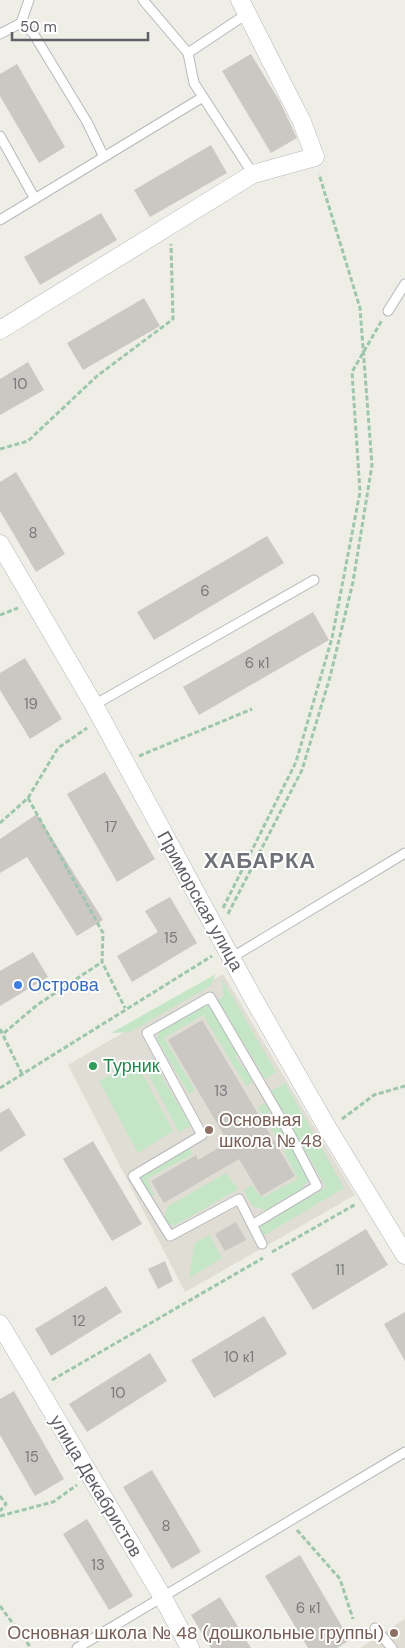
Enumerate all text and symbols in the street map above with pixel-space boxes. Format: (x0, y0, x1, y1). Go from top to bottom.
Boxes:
scale bar (12, 10, 149, 42)
text: 50 m (20, 17, 57, 37)
house number: 10 (13, 374, 27, 394)
house number: 8 (28, 523, 38, 543)
house number: 6 (200, 581, 210, 601)
house number: 6 к1 (245, 653, 269, 673)
house number: 19 (24, 694, 38, 714)
house number: 17 (105, 817, 117, 837)
street label: Приморская улица (152, 827, 249, 976)
district label: ХАБАРКА (204, 846, 316, 875)
house number: 15 (164, 928, 178, 948)
place label: Острова (28, 973, 100, 997)
marker: Острова (12, 979, 24, 991)
place label: Турник (103, 1054, 160, 1078)
marker: Турник (87, 1060, 99, 1072)
house number: 13 (214, 1081, 228, 1101)
place label: Основная школа № 48 (219, 1108, 322, 1153)
marker: Основная школа № 48 (203, 1124, 215, 1136)
house number: 11 (335, 1260, 345, 1280)
house number: 12 (72, 1311, 86, 1331)
house number: 10 к1 (224, 1347, 254, 1367)
house number: 10 (111, 1383, 125, 1403)
street label: улица Декабристов (44, 1410, 148, 1562)
house number: 15 (25, 1447, 39, 1467)
house number: 8 (161, 1516, 171, 1536)
house number: 13 (91, 1555, 105, 1575)
house number: 6 к1 (296, 1598, 320, 1618)
place label: Основная школа № 48 (дошкольные группы) (7, 1621, 384, 1645)
marker: Основная школа № 48 (дошкольные группы) (388, 1627, 400, 1639)

